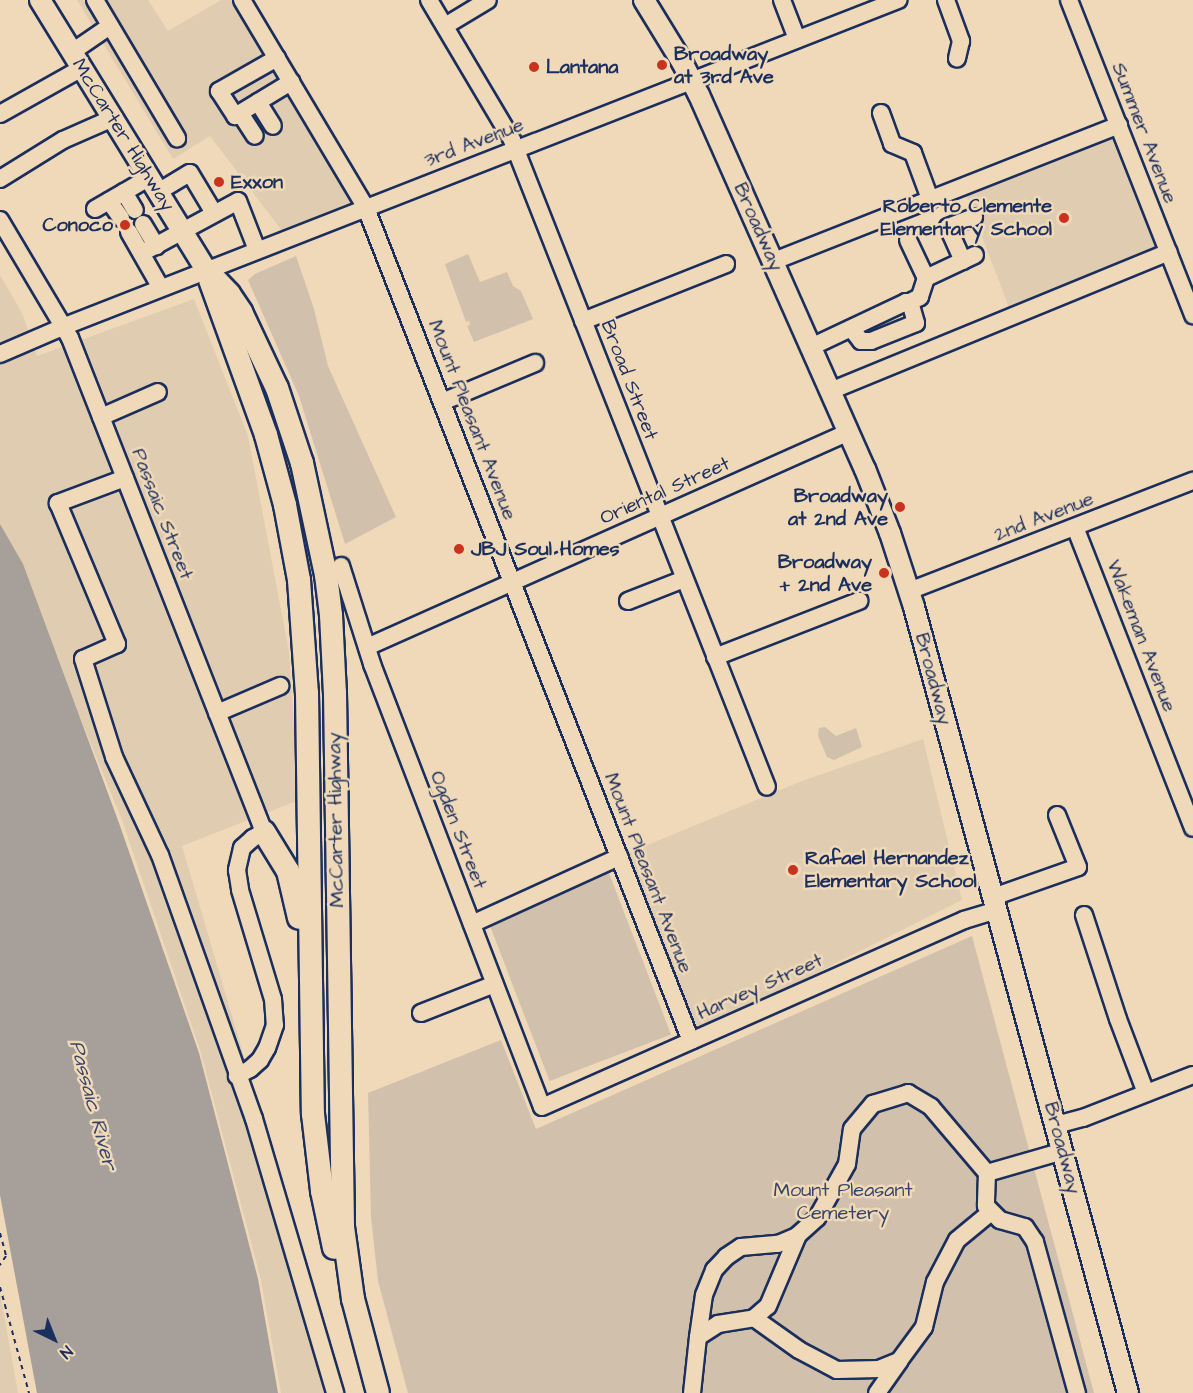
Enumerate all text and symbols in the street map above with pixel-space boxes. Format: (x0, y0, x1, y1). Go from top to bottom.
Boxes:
place label: Broadway at 3rd Ave (674, 42, 774, 89)
street label: McCarter Highway (66, 54, 180, 216)
place label: Lantana (546, 55, 618, 79)
marker: Broadway at 3rd Ave (655, 58, 669, 72)
street label: Summer Avenue (1106, 59, 1182, 207)
marker: Lantana (527, 60, 541, 74)
street label: 3rd Avenue (421, 113, 527, 173)
place label: Exxon (231, 170, 283, 194)
marker: Exxon (212, 175, 226, 189)
street label: Broadway (728, 179, 788, 275)
place label: Roberto Clemente Elementary School (880, 195, 1052, 242)
marker: Roberto Clemente Elementary School (1057, 211, 1071, 225)
place label: Conoco (42, 213, 113, 237)
marker: Conoco (118, 218, 132, 232)
street label: Mount Pleasant Avenue (423, 317, 521, 523)
street label: Broad Street (595, 317, 663, 443)
street label: Passaic Street (126, 445, 198, 583)
street label: Oriental Street (596, 452, 734, 530)
place label: Broadway at 2nd Ave (788, 484, 888, 531)
street label: 2nd Avenue (991, 487, 1097, 547)
marker: Broadway at 2nd Ave (893, 500, 907, 514)
place label: JBJ Soul Homes (471, 537, 620, 561)
marker: JBJ Soul Homes (452, 542, 466, 556)
place label: Broadway + 2nd Ave (778, 550, 872, 597)
street label: Wakeman Avenue (1101, 557, 1181, 715)
marker: Broadway + 2nd Ave (877, 566, 891, 580)
street label: Broadway (909, 630, 957, 728)
street label: McCarter Highway (322, 732, 350, 908)
street label: Ogden Street (424, 768, 492, 892)
street label: Mount Pleasant Avenue (599, 770, 697, 976)
place label: Rafael Hernandez Elementary School (805, 846, 977, 893)
marker: Rafael Hernandez Elementary School (786, 863, 800, 877)
street label: Harvey Street (693, 949, 827, 1025)
water label: Passaic River (64, 1038, 122, 1172)
street label: Broadway (1038, 1099, 1086, 1197)
park label: Mount Pleasant Cemetery (773, 1179, 913, 1226)
north arrow (24, 1309, 84, 1369)
text: N (55, 1341, 77, 1364)

